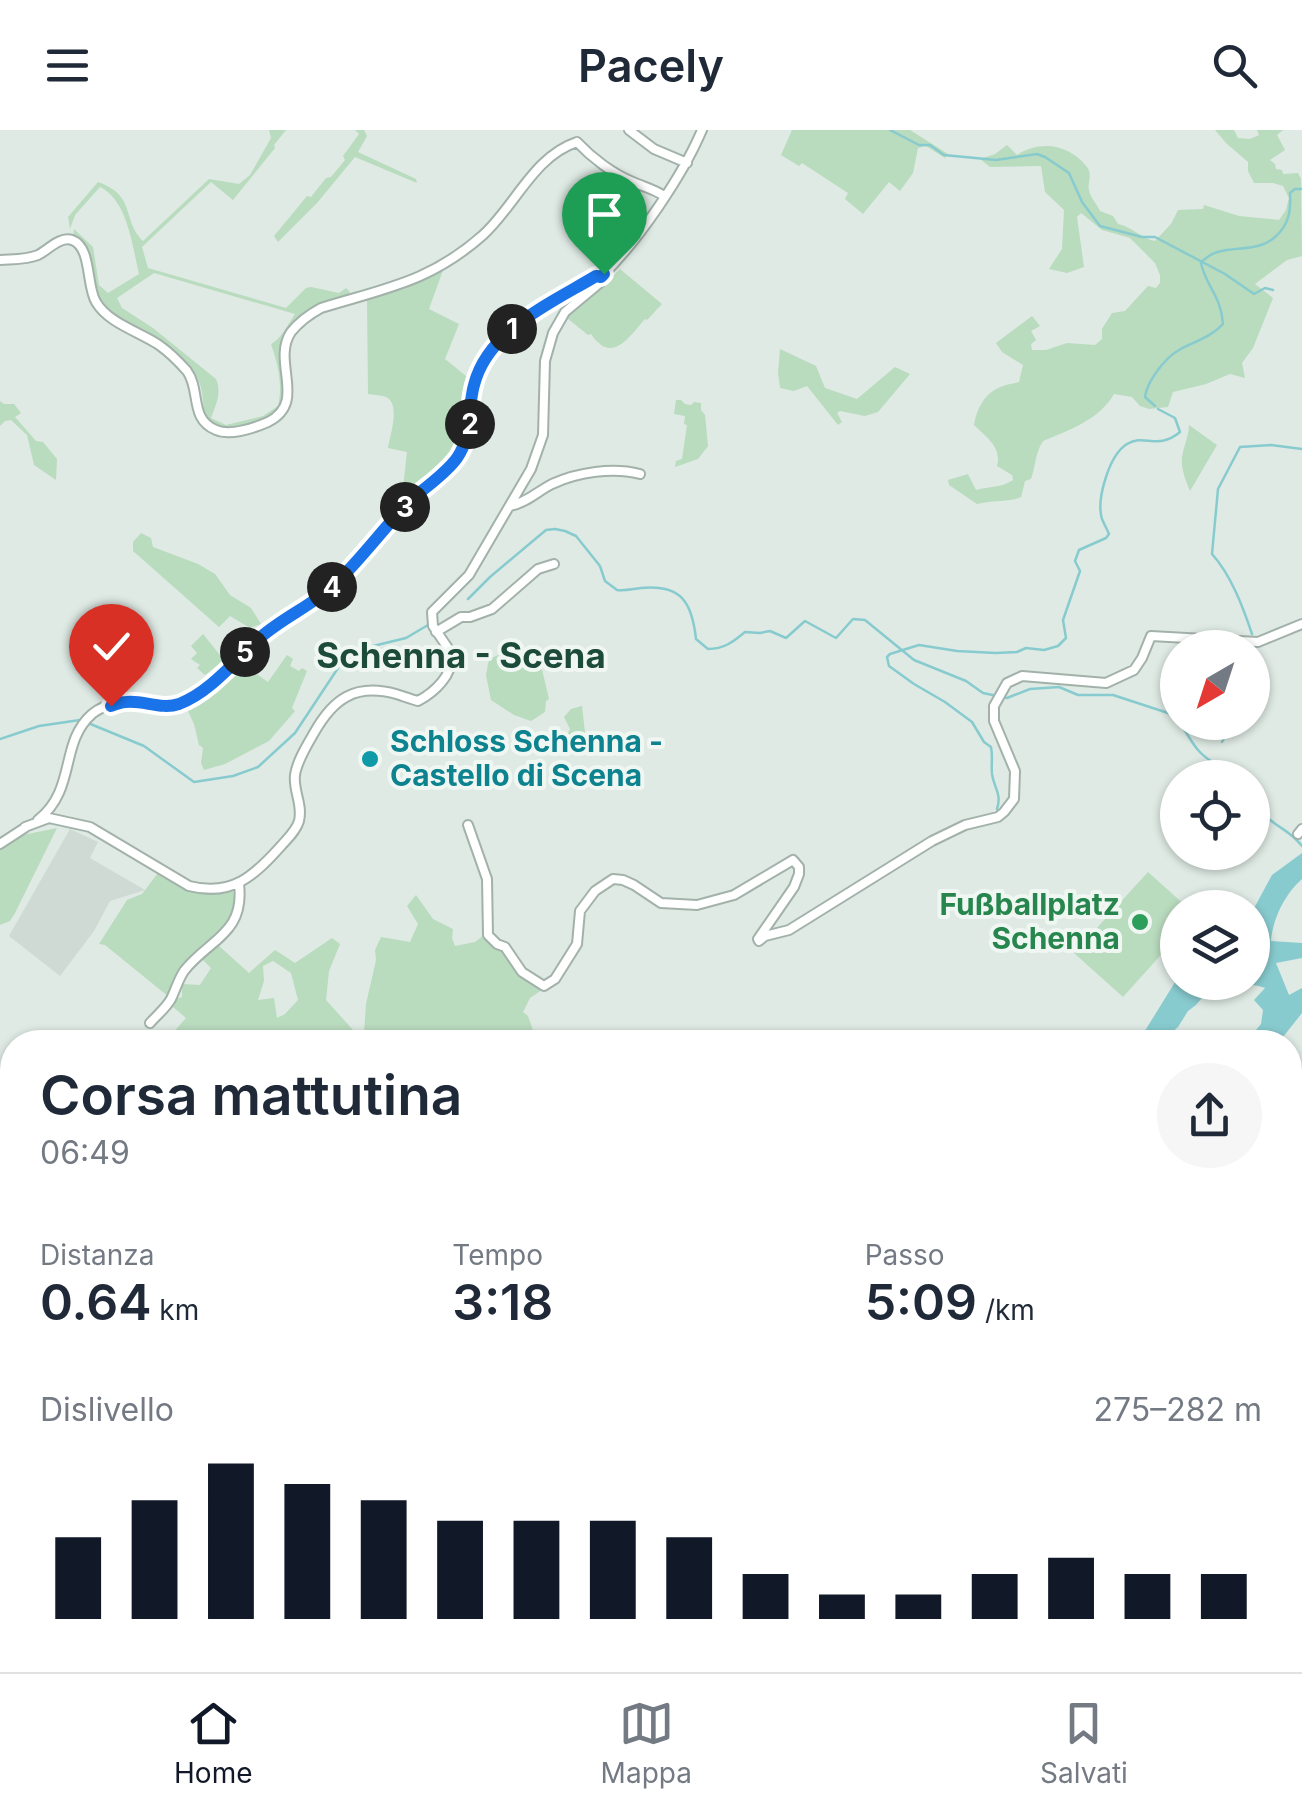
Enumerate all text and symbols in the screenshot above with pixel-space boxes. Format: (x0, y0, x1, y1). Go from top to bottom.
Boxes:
icon: menu (40, 38, 95, 93)
text: Pacely (578, 38, 724, 93)
icon: search (1207, 38, 1262, 93)
pin (562, 172, 647, 275)
icon: arrive (577, 187, 632, 242)
pin: 1 (487, 304, 537, 354)
text: 1 (506, 312, 518, 346)
pin: 2 (445, 399, 495, 449)
text: 2 (461, 407, 479, 441)
pin: 3 (380, 482, 430, 532)
text: 3 (396, 490, 414, 524)
pin: 4 (307, 562, 357, 612)
text: 4 (323, 570, 341, 604)
pin (69, 604, 154, 707)
icon: check (84, 619, 139, 674)
pin: 5 (220, 627, 270, 677)
north arrow (1160, 630, 1270, 740)
map controls (1160, 630, 1270, 1000)
district label: Schenna - Scena (316, 634, 606, 676)
text: 5 (236, 635, 254, 669)
place label: Schloss Schenna - Castello di Scena (390, 723, 663, 793)
marker: Schloss Schenna - Castello di Scena (359, 748, 381, 770)
button: locate (1160, 760, 1270, 870)
place label: Fußballplatz Schenna (940, 886, 1120, 956)
button: layers (1160, 890, 1270, 1000)
marker: Fußballplatz Schenna (1129, 911, 1151, 933)
text: Corsa mattutina (40, 1062, 462, 1128)
button: share (1157, 1063, 1262, 1168)
text: 06:49 (40, 1133, 130, 1172)
text: Distanza (40, 1238, 155, 1272)
text: Tempo (452, 1238, 543, 1272)
text: Passo (865, 1238, 945, 1272)
text: 0.64 (40, 1272, 151, 1332)
text: 3:18 (452, 1272, 553, 1332)
text: 5:09 (865, 1272, 977, 1332)
text: km (151, 1293, 199, 1327)
text: /km (977, 1293, 1035, 1327)
text: Dislivello (40, 1390, 174, 1429)
text: 275–282 m (1093, 1390, 1262, 1429)
tab: Home (174, 1696, 253, 1790)
tab: Mappa (601, 1696, 692, 1790)
tab: Salvati (1040, 1696, 1128, 1790)

